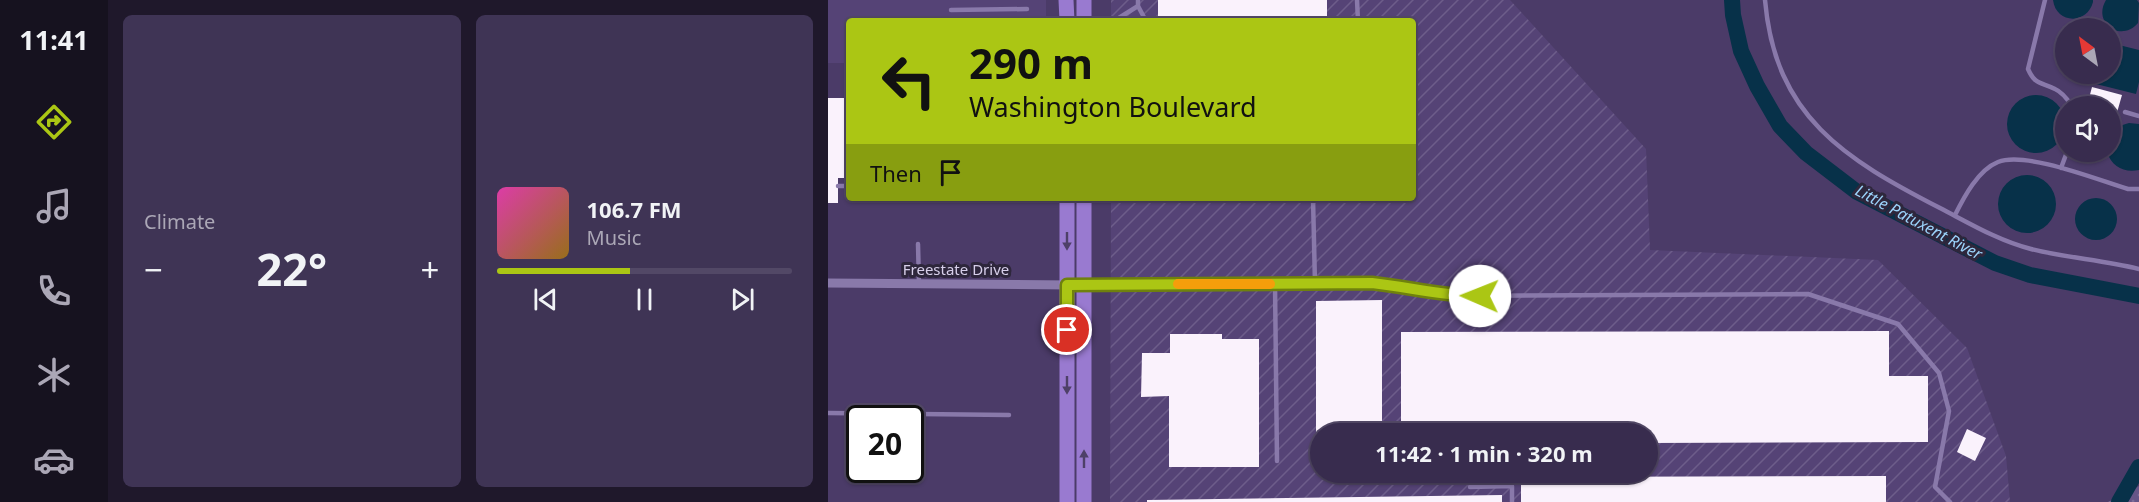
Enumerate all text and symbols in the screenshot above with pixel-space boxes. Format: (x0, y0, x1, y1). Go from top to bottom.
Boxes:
north arrow (2055, 18, 2121, 84)
map controls (2055, 18, 2121, 162)
text: 11:41 (19, 21, 89, 58)
text: 290 m (969, 34, 1093, 91)
icon: left (870, 42, 948, 120)
text: Washington Boulevard (969, 88, 1257, 125)
button: sound (2055, 96, 2121, 162)
icon: directions (33, 101, 75, 143)
icon: arrive (934, 156, 967, 189)
text: Then (870, 158, 922, 188)
water label: Little Patuxent River (1852, 179, 1987, 265)
icon: music (33, 185, 75, 227)
text: 106.7 FM (587, 194, 682, 224)
text: Climate (144, 208, 215, 235)
text: Music (587, 224, 641, 251)
one-way arrow (1062, 232, 1072, 251)
text: 22° (256, 238, 327, 299)
text: − (144, 247, 163, 292)
text: + (421, 247, 440, 292)
street label: Freestate Drive (903, 259, 1009, 279)
position arrow (1448, 264, 1512, 328)
icon: phone (33, 270, 75, 312)
icon: previous (529, 283, 562, 316)
icon: pause (628, 283, 661, 316)
icon: next (726, 283, 759, 316)
pin (1041, 304, 1092, 355)
icon: arrive (1050, 313, 1083, 346)
icon: climate (33, 354, 75, 396)
one-way arrow (1062, 376, 1072, 395)
speed limit sign: 20 (846, 405, 924, 483)
text: 11:42 · 1 min · 320 m (1375, 438, 1593, 468)
icon: car (33, 439, 75, 481)
one-way arrow (1079, 449, 1089, 468)

